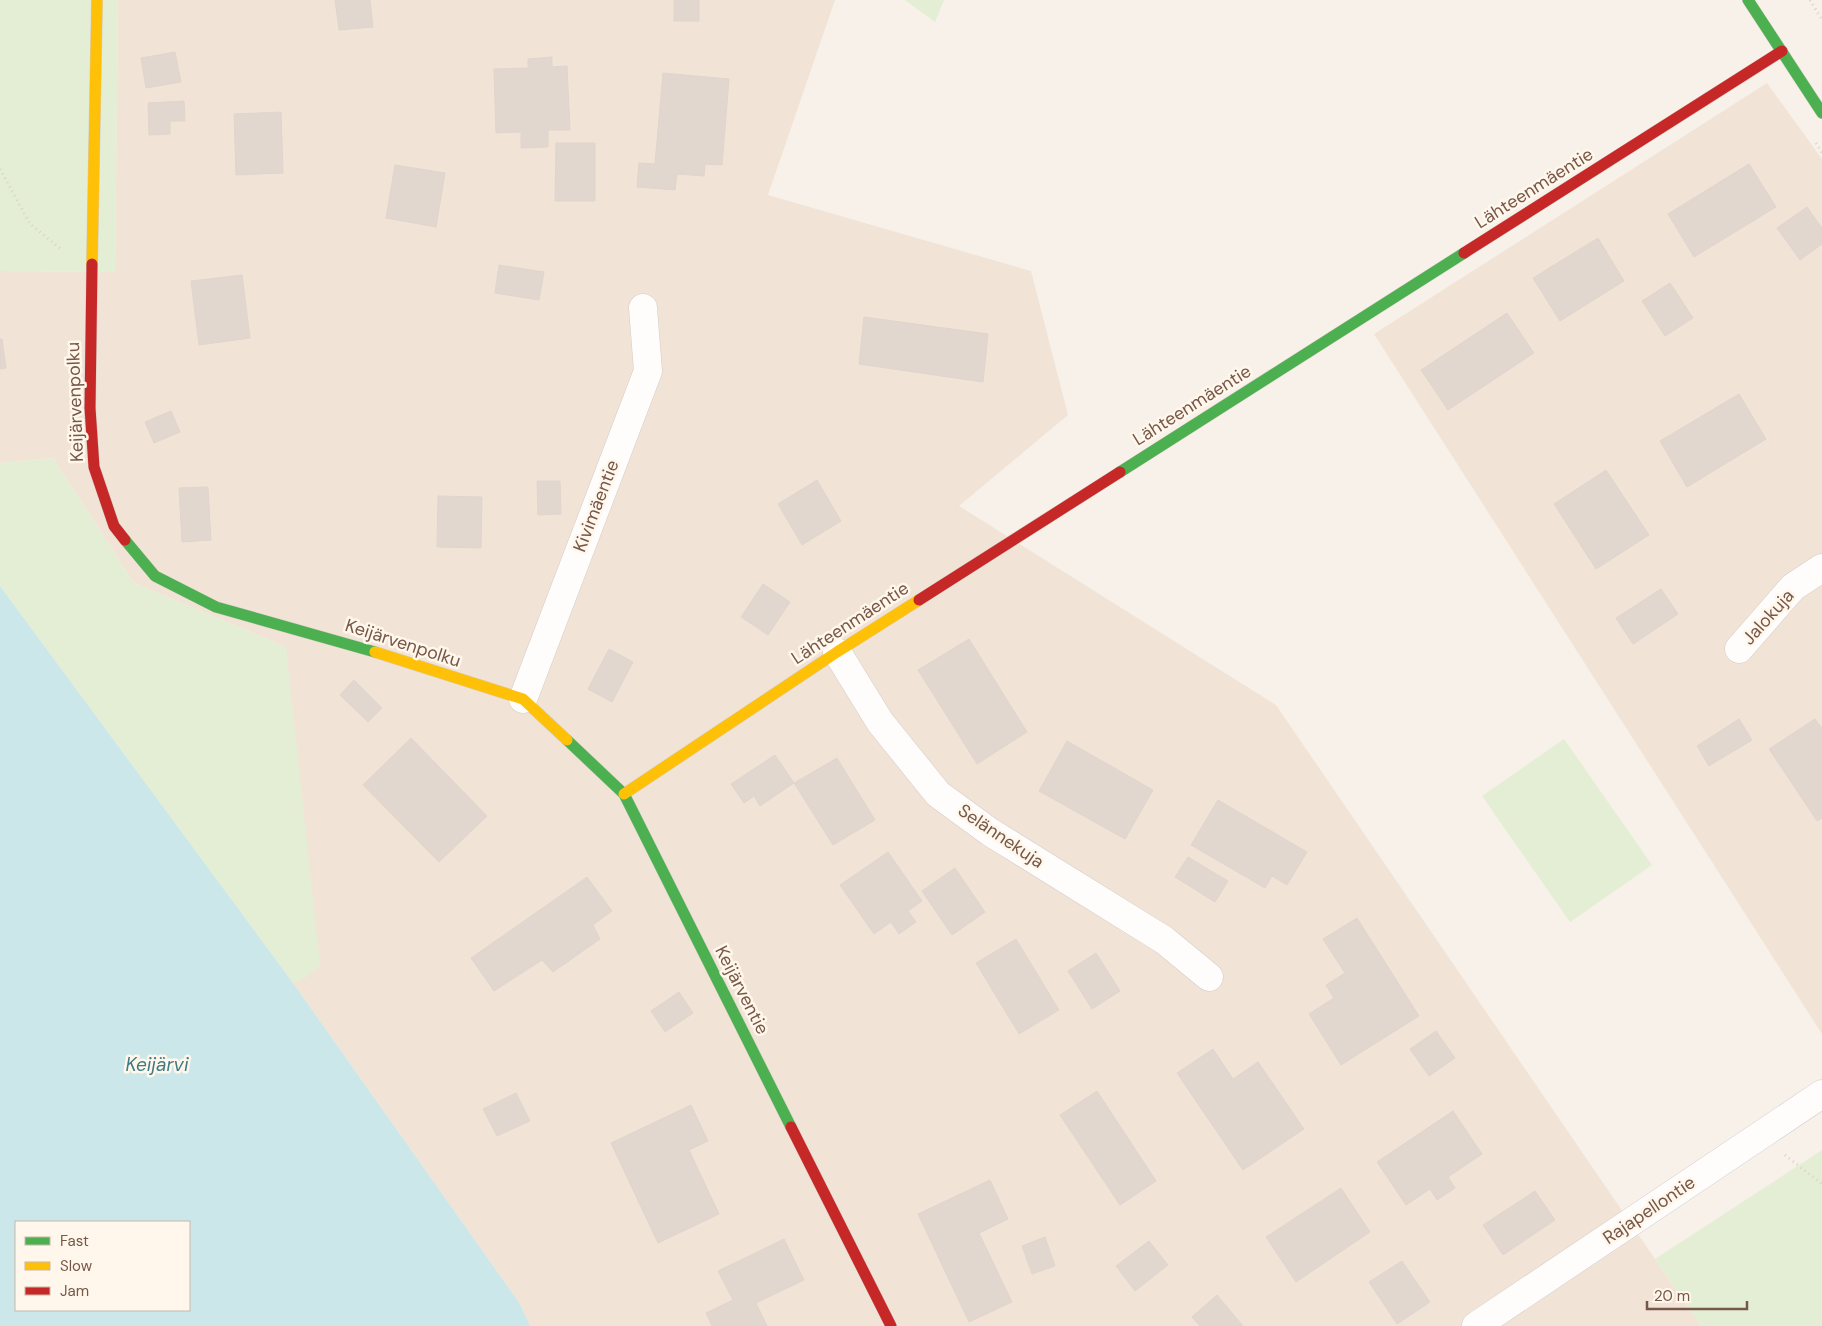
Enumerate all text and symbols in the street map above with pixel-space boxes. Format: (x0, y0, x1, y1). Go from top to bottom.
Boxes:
street label: Lähteenmäentie (1470, 142, 1598, 234)
street label: Keijärvenpolku (61, 342, 89, 462)
street label: Lähteenmäentie (1128, 359, 1256, 451)
street label: Kivimäentie (567, 457, 625, 555)
street label: Lähteenmäentie (787, 576, 913, 670)
street label: Jalokuja (1737, 584, 1799, 650)
street label: Keijärvenpolku (342, 613, 464, 673)
street label: Selännekuja (953, 798, 1049, 874)
street label: Keijärventie (709, 942, 775, 1038)
water label: Keijärvi (126, 1052, 189, 1077)
street label: Rajapellontie (1598, 1170, 1700, 1250)
legend (15, 1221, 190, 1311)
text: Fast (60, 1231, 89, 1251)
text: Slow (60, 1256, 93, 1276)
scale bar (1647, 1278, 1747, 1310)
text: Jam (60, 1281, 89, 1301)
text: 20 m (1654, 1286, 1690, 1306)

